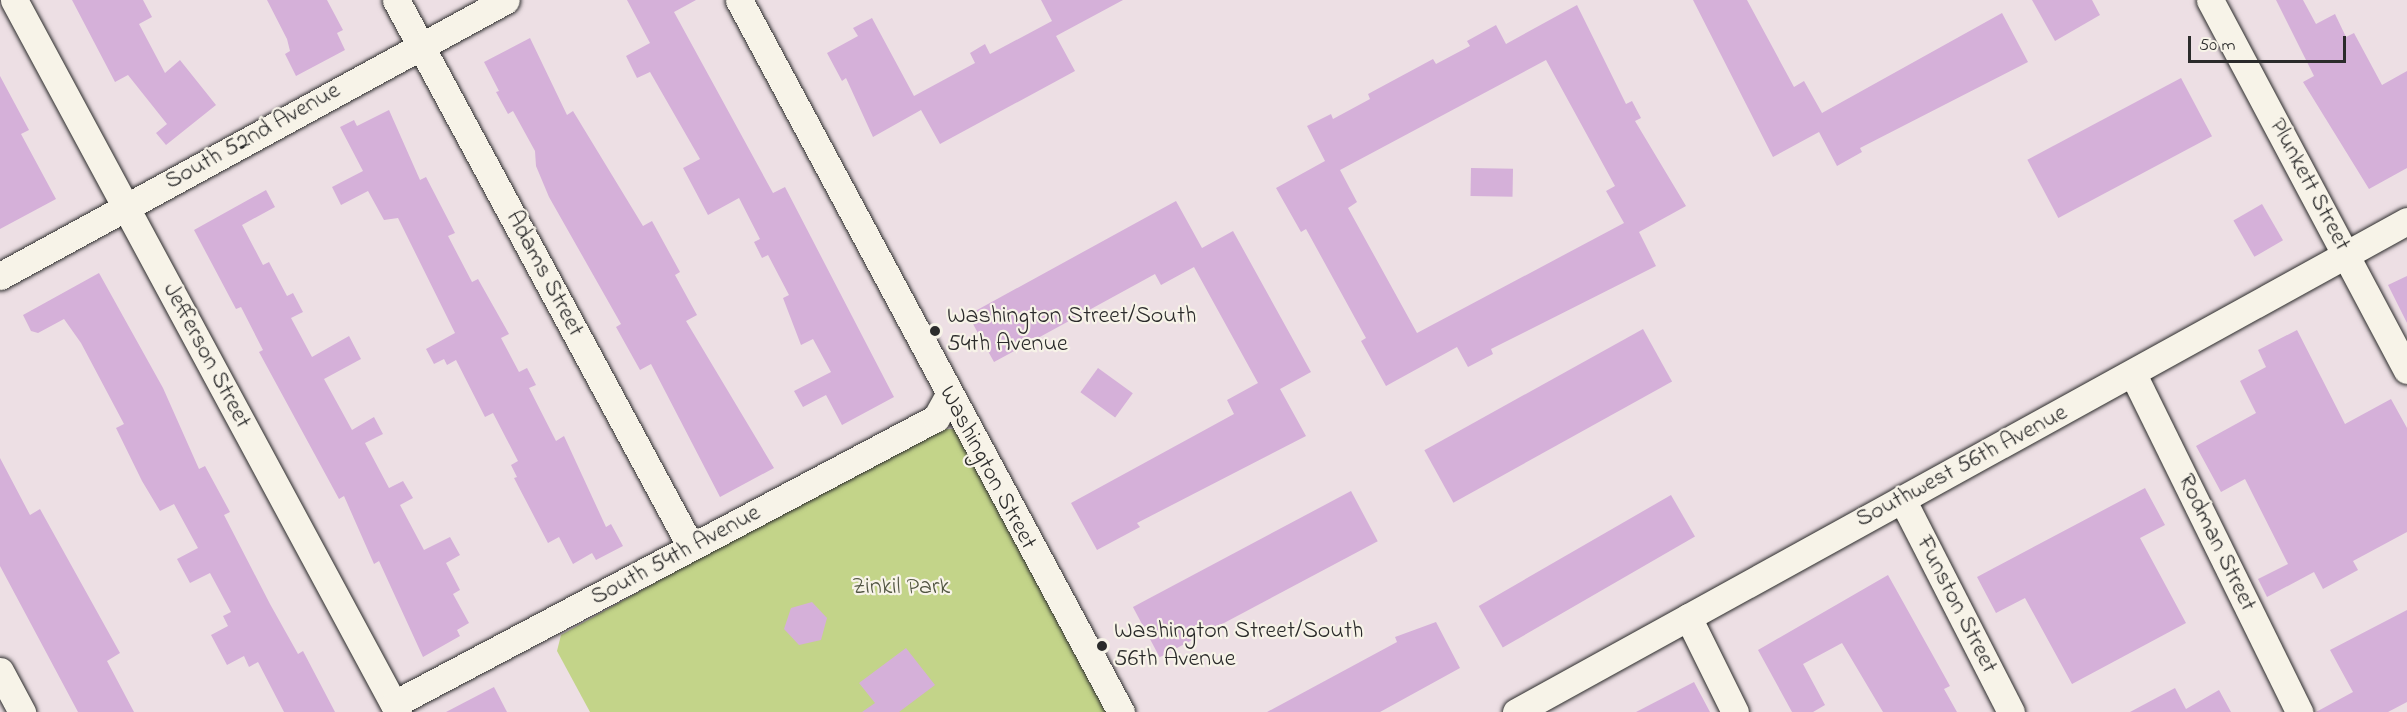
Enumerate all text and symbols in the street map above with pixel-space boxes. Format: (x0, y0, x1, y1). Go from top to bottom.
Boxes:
scale bar (2191, 24, 2348, 62)
text: 50 m (2199, 33, 2236, 59)
street label: South 52nd Avenue (160, 77, 346, 197)
street label: Plunkett Street (2262, 114, 2356, 256)
street label: Adams Street (499, 206, 589, 342)
street label: Jefferson Street (156, 278, 256, 434)
place label: Washington Street/South 54th Avenue (947, 303, 1196, 359)
marker: Washington Street/South 54th Avenue (928, 324, 942, 338)
street label: Washington Street (932, 381, 1042, 555)
street label: Southwest 56th Avenue (1851, 399, 2073, 535)
street label: Rodman Street (2170, 470, 2262, 616)
street label: South 54th Avenue (586, 499, 766, 613)
street label: Funston Street (1909, 531, 2003, 679)
park label: Zinkil Park (852, 574, 950, 602)
place label: Washington Street/South 56th Avenue (1114, 618, 1363, 674)
marker: Washington Street/South 56th Avenue (1095, 639, 1109, 653)

